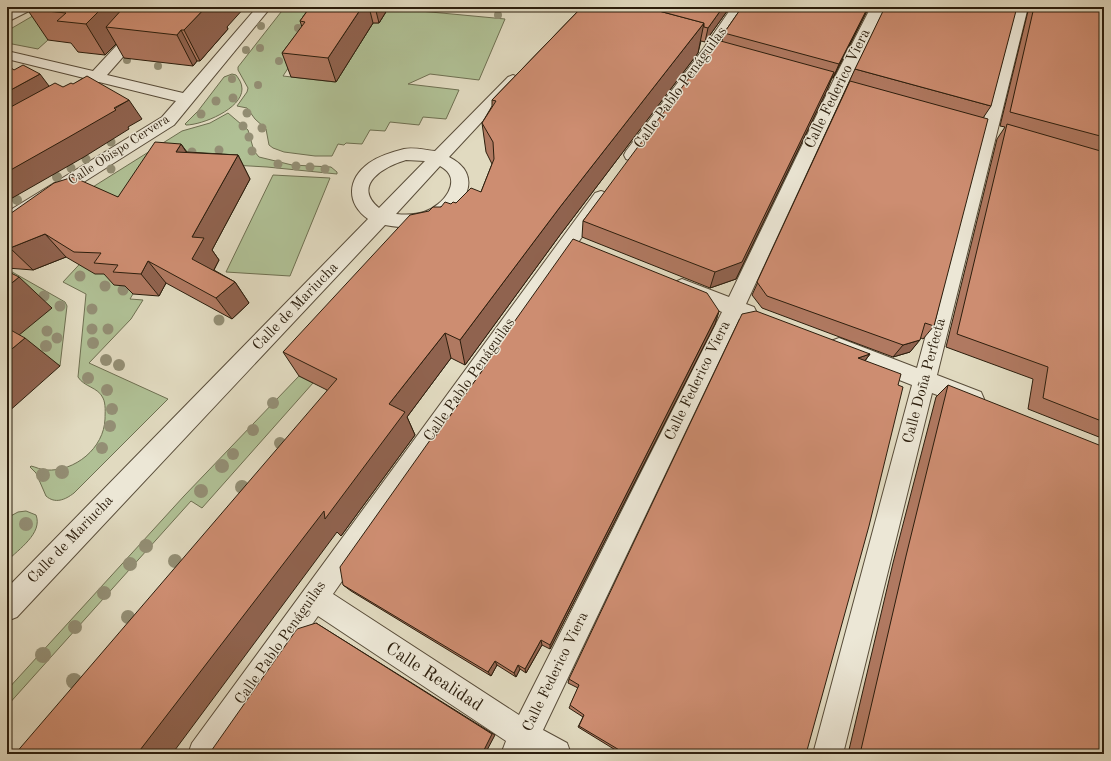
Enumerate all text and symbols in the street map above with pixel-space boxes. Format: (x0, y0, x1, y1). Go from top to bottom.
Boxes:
street label: Calle Pablo Penáguilas (632, 24, 730, 152)
street label: Calle Federico Viera (803, 26, 874, 151)
street label: Calle Obispo Cervera (66, 112, 172, 187)
street label: Calle de Mariucha (250, 260, 342, 354)
street label: Calle Pablo Penáguilas (422, 316, 518, 444)
street label: Calle Doña Perfecta (901, 316, 949, 445)
street label: Calle Federico Viera (663, 318, 734, 443)
street label: Calle de Mariucha (25, 493, 117, 587)
street label: Calle Pablo Penáguilas (233, 579, 329, 707)
street label: Calle Federico Viera (521, 609, 592, 734)
street label: Calle Realidad (382, 639, 486, 715)

